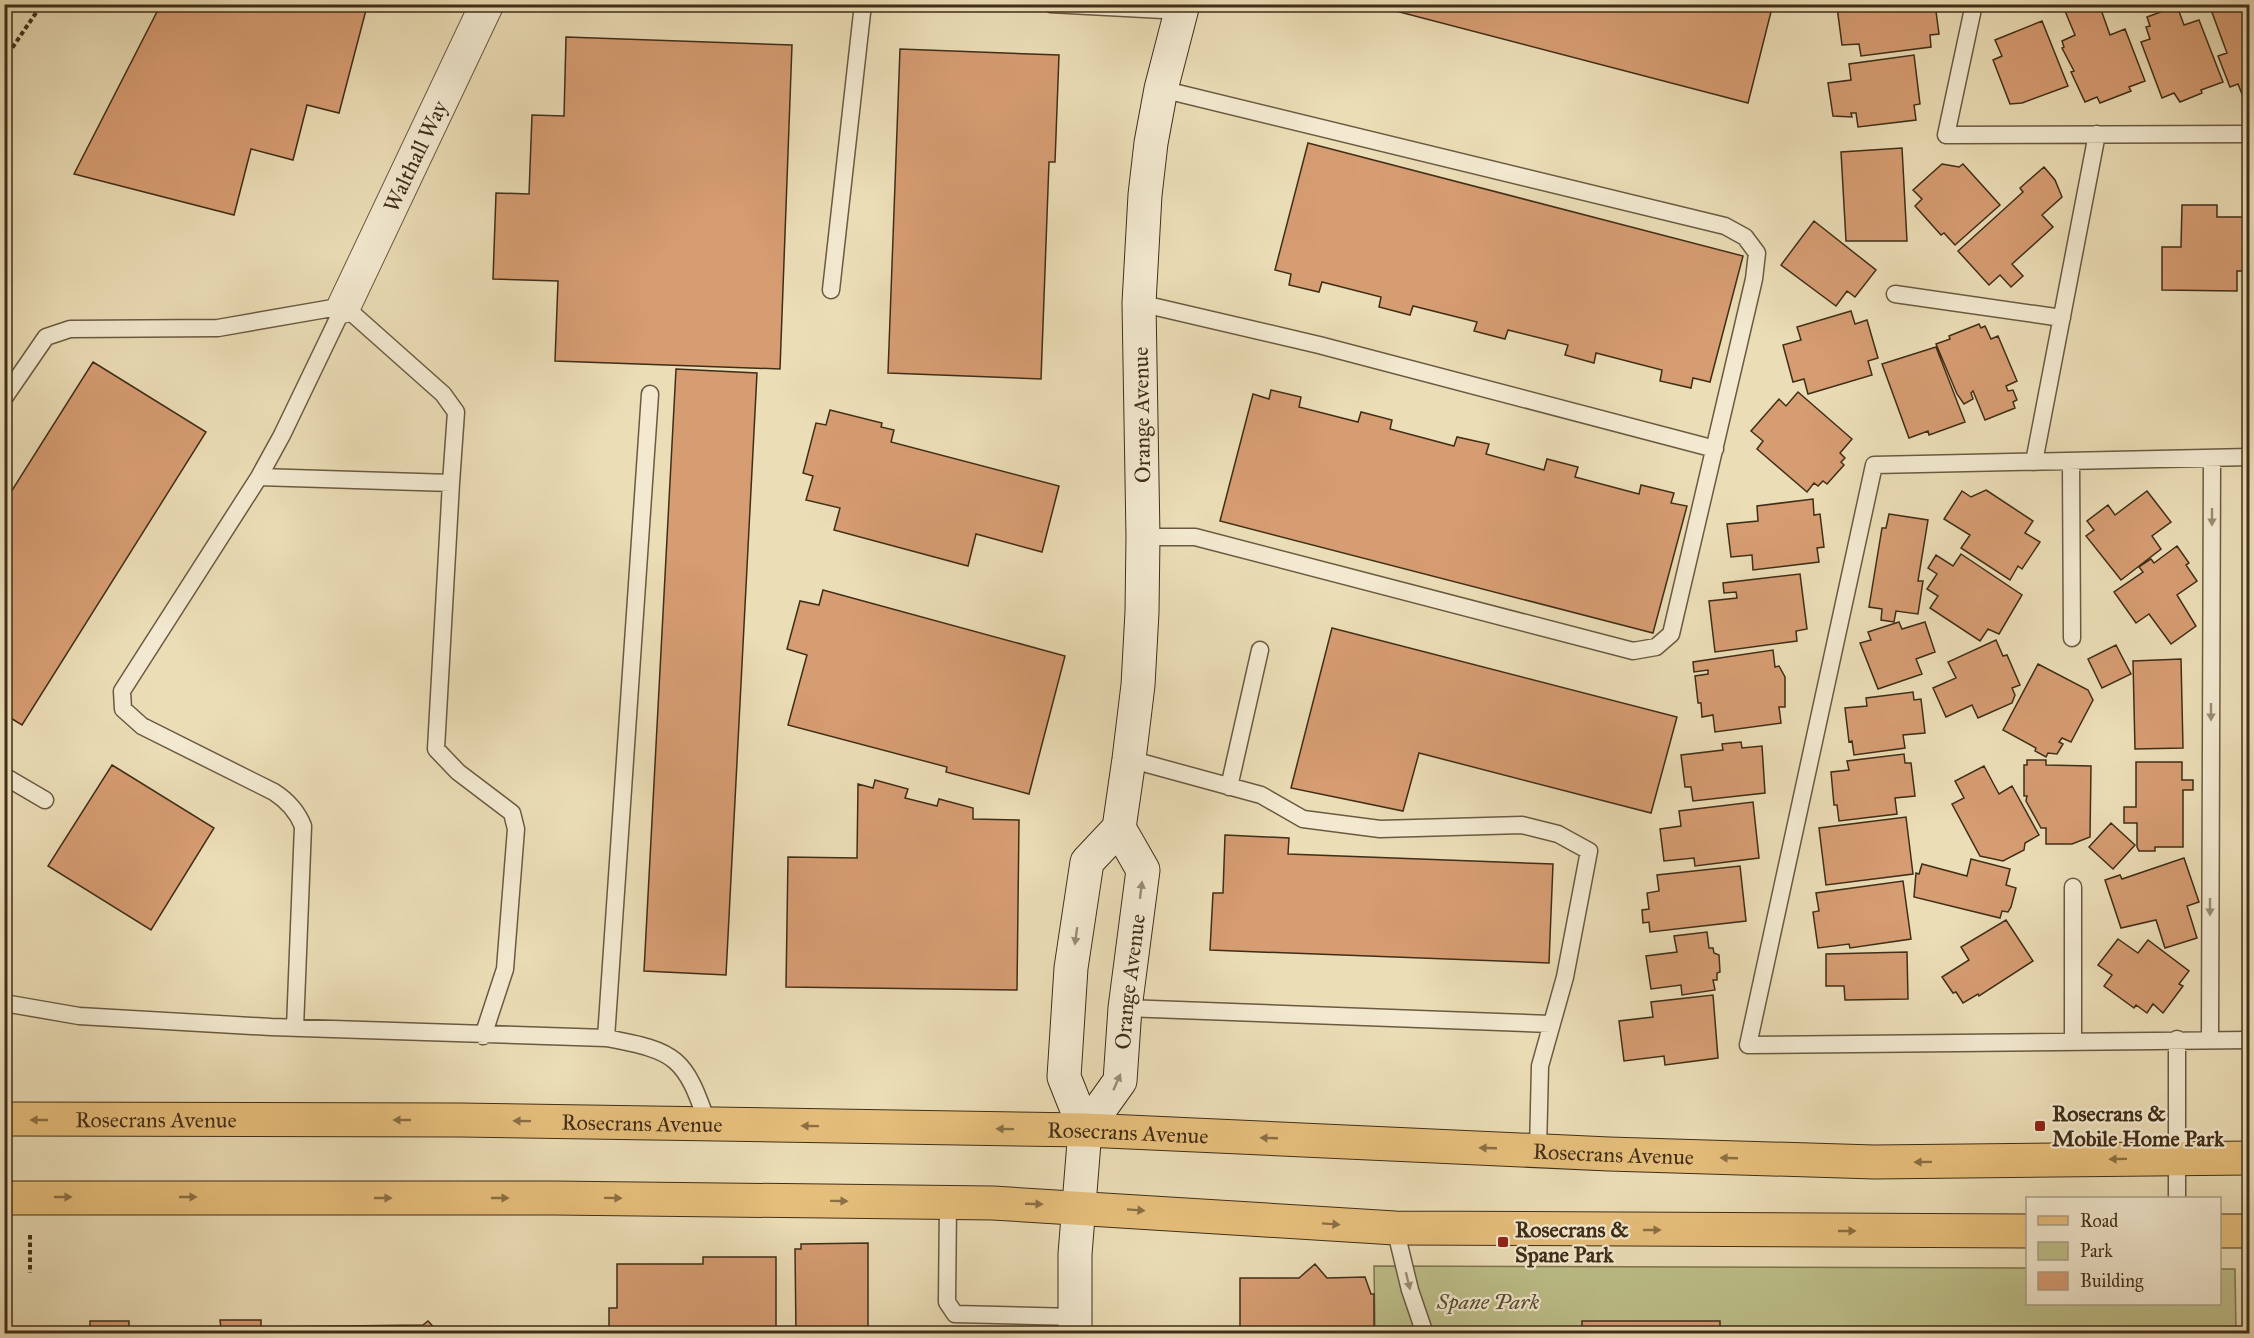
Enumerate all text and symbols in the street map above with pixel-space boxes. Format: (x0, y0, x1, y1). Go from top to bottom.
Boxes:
street label: Walthall Way (378, 95, 454, 216)
street label: Orange Avenue (1127, 347, 1156, 483)
one-way arrow (2207, 507, 2217, 526)
one-way arrow (2206, 702, 2216, 721)
one-way arrow (1136, 880, 1146, 899)
one-way arrow (2205, 897, 2215, 916)
street label: Orange Avenue (1109, 912, 1151, 1051)
one-way arrow (1072, 926, 1081, 945)
one-way arrow (1112, 1073, 1122, 1091)
place label: Rosecrans & Mobile Home Park (2052, 1100, 2225, 1152)
street label: Rosecrans Avenue (75, 1106, 237, 1134)
street label: Rosecrans Avenue (561, 1109, 723, 1138)
one-way arrow (29, 1115, 48, 1125)
one-way arrow (392, 1115, 411, 1125)
street label: Rosecrans Avenue (1047, 1116, 1209, 1150)
one-way arrow (513, 1117, 532, 1126)
marker: Rosecrans & Mobile Home Park (2033, 1119, 2047, 1133)
one-way arrow (801, 1122, 820, 1131)
one-way arrow (996, 1124, 1015, 1134)
one-way arrow (1260, 1134, 1279, 1143)
street label: Rosecrans Avenue (1532, 1138, 1694, 1171)
one-way arrow (1479, 1143, 1498, 1152)
one-way arrow (1719, 1153, 1738, 1162)
one-way arrow (2109, 1154, 2128, 1164)
one-way arrow (1914, 1157, 1933, 1166)
one-way arrow (53, 1192, 72, 1202)
one-way arrow (178, 1192, 197, 1202)
one-way arrow (373, 1193, 392, 1203)
one-way arrow (490, 1193, 509, 1203)
one-way arrow (603, 1193, 622, 1203)
one-way arrow (830, 1196, 849, 1206)
legend (2026, 1197, 2221, 1305)
one-way arrow (1025, 1200, 1044, 1209)
one-way arrow (1127, 1205, 1146, 1215)
text: Road (2080, 1210, 2118, 1232)
place label: Rosecrans & Spane Park (1515, 1216, 1629, 1268)
one-way arrow (1321, 1219, 1340, 1229)
one-way arrow (1642, 1225, 1661, 1235)
one-way arrow (1837, 1226, 1856, 1236)
marker: Rosecrans & Spane Park (1496, 1235, 1510, 1249)
text: Park (2080, 1240, 2113, 1262)
text: Building (2080, 1270, 2144, 1293)
one-way arrow (1404, 1272, 1414, 1291)
park label: Spane Park (1436, 1288, 1539, 1315)

